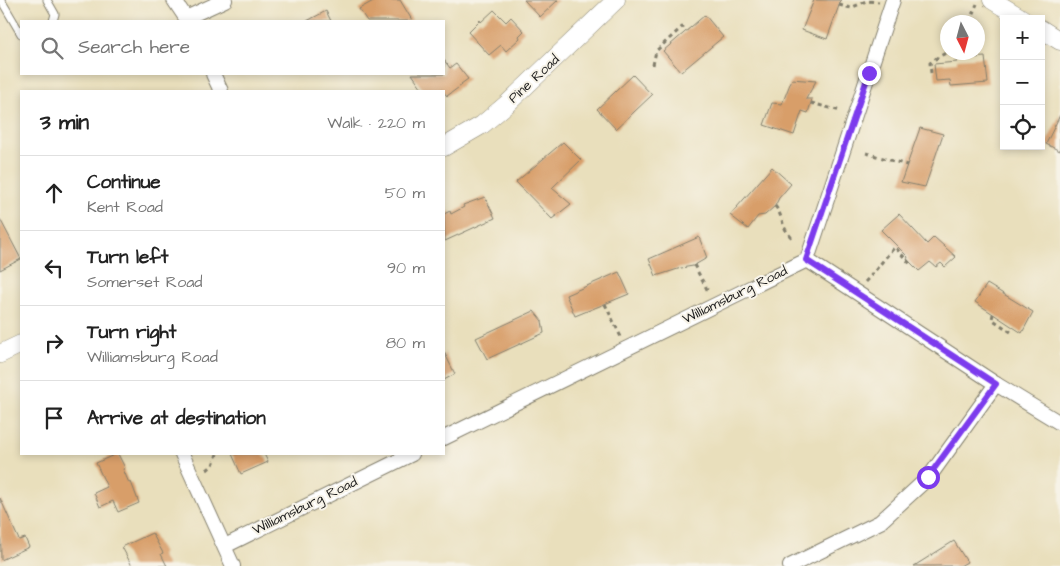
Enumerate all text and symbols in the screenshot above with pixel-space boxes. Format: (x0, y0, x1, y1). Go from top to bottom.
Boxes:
north arrow (940, 15, 985, 60)
map controls (1000, 15, 1045, 150)
button: + (1000, 15, 1045, 60)
search box (20, 20, 445, 75)
icon: search (38, 34, 66, 62)
text: Search here (78, 34, 190, 61)
street label: Pine Road (504, 50, 564, 108)
button: − (1000, 60, 1045, 105)
route end (858, 62, 881, 85)
button: locate (1000, 105, 1045, 150)
text: 3 min (40, 108, 89, 137)
text: Walk · 220 m (327, 112, 425, 134)
text: Continue (87, 169, 161, 196)
icon: ahead (40, 179, 68, 207)
text: 50 m (385, 182, 425, 204)
text: Kent Road (87, 196, 163, 218)
text: Turn left (87, 244, 168, 271)
icon: left (40, 254, 68, 282)
text: 90 m (387, 257, 425, 279)
street label: Williamsburg Road (679, 261, 791, 329)
text: Somerset Road (87, 271, 203, 293)
text: Turn right (87, 319, 176, 346)
icon: right (40, 329, 68, 357)
text: 80 m (386, 332, 425, 354)
text: Williamsburg Road (87, 346, 218, 368)
icon: arrive (40, 404, 68, 432)
text: Arrive at destination (87, 405, 266, 432)
route start (917, 466, 940, 489)
street label: Williamsburg Road (249, 472, 361, 540)

